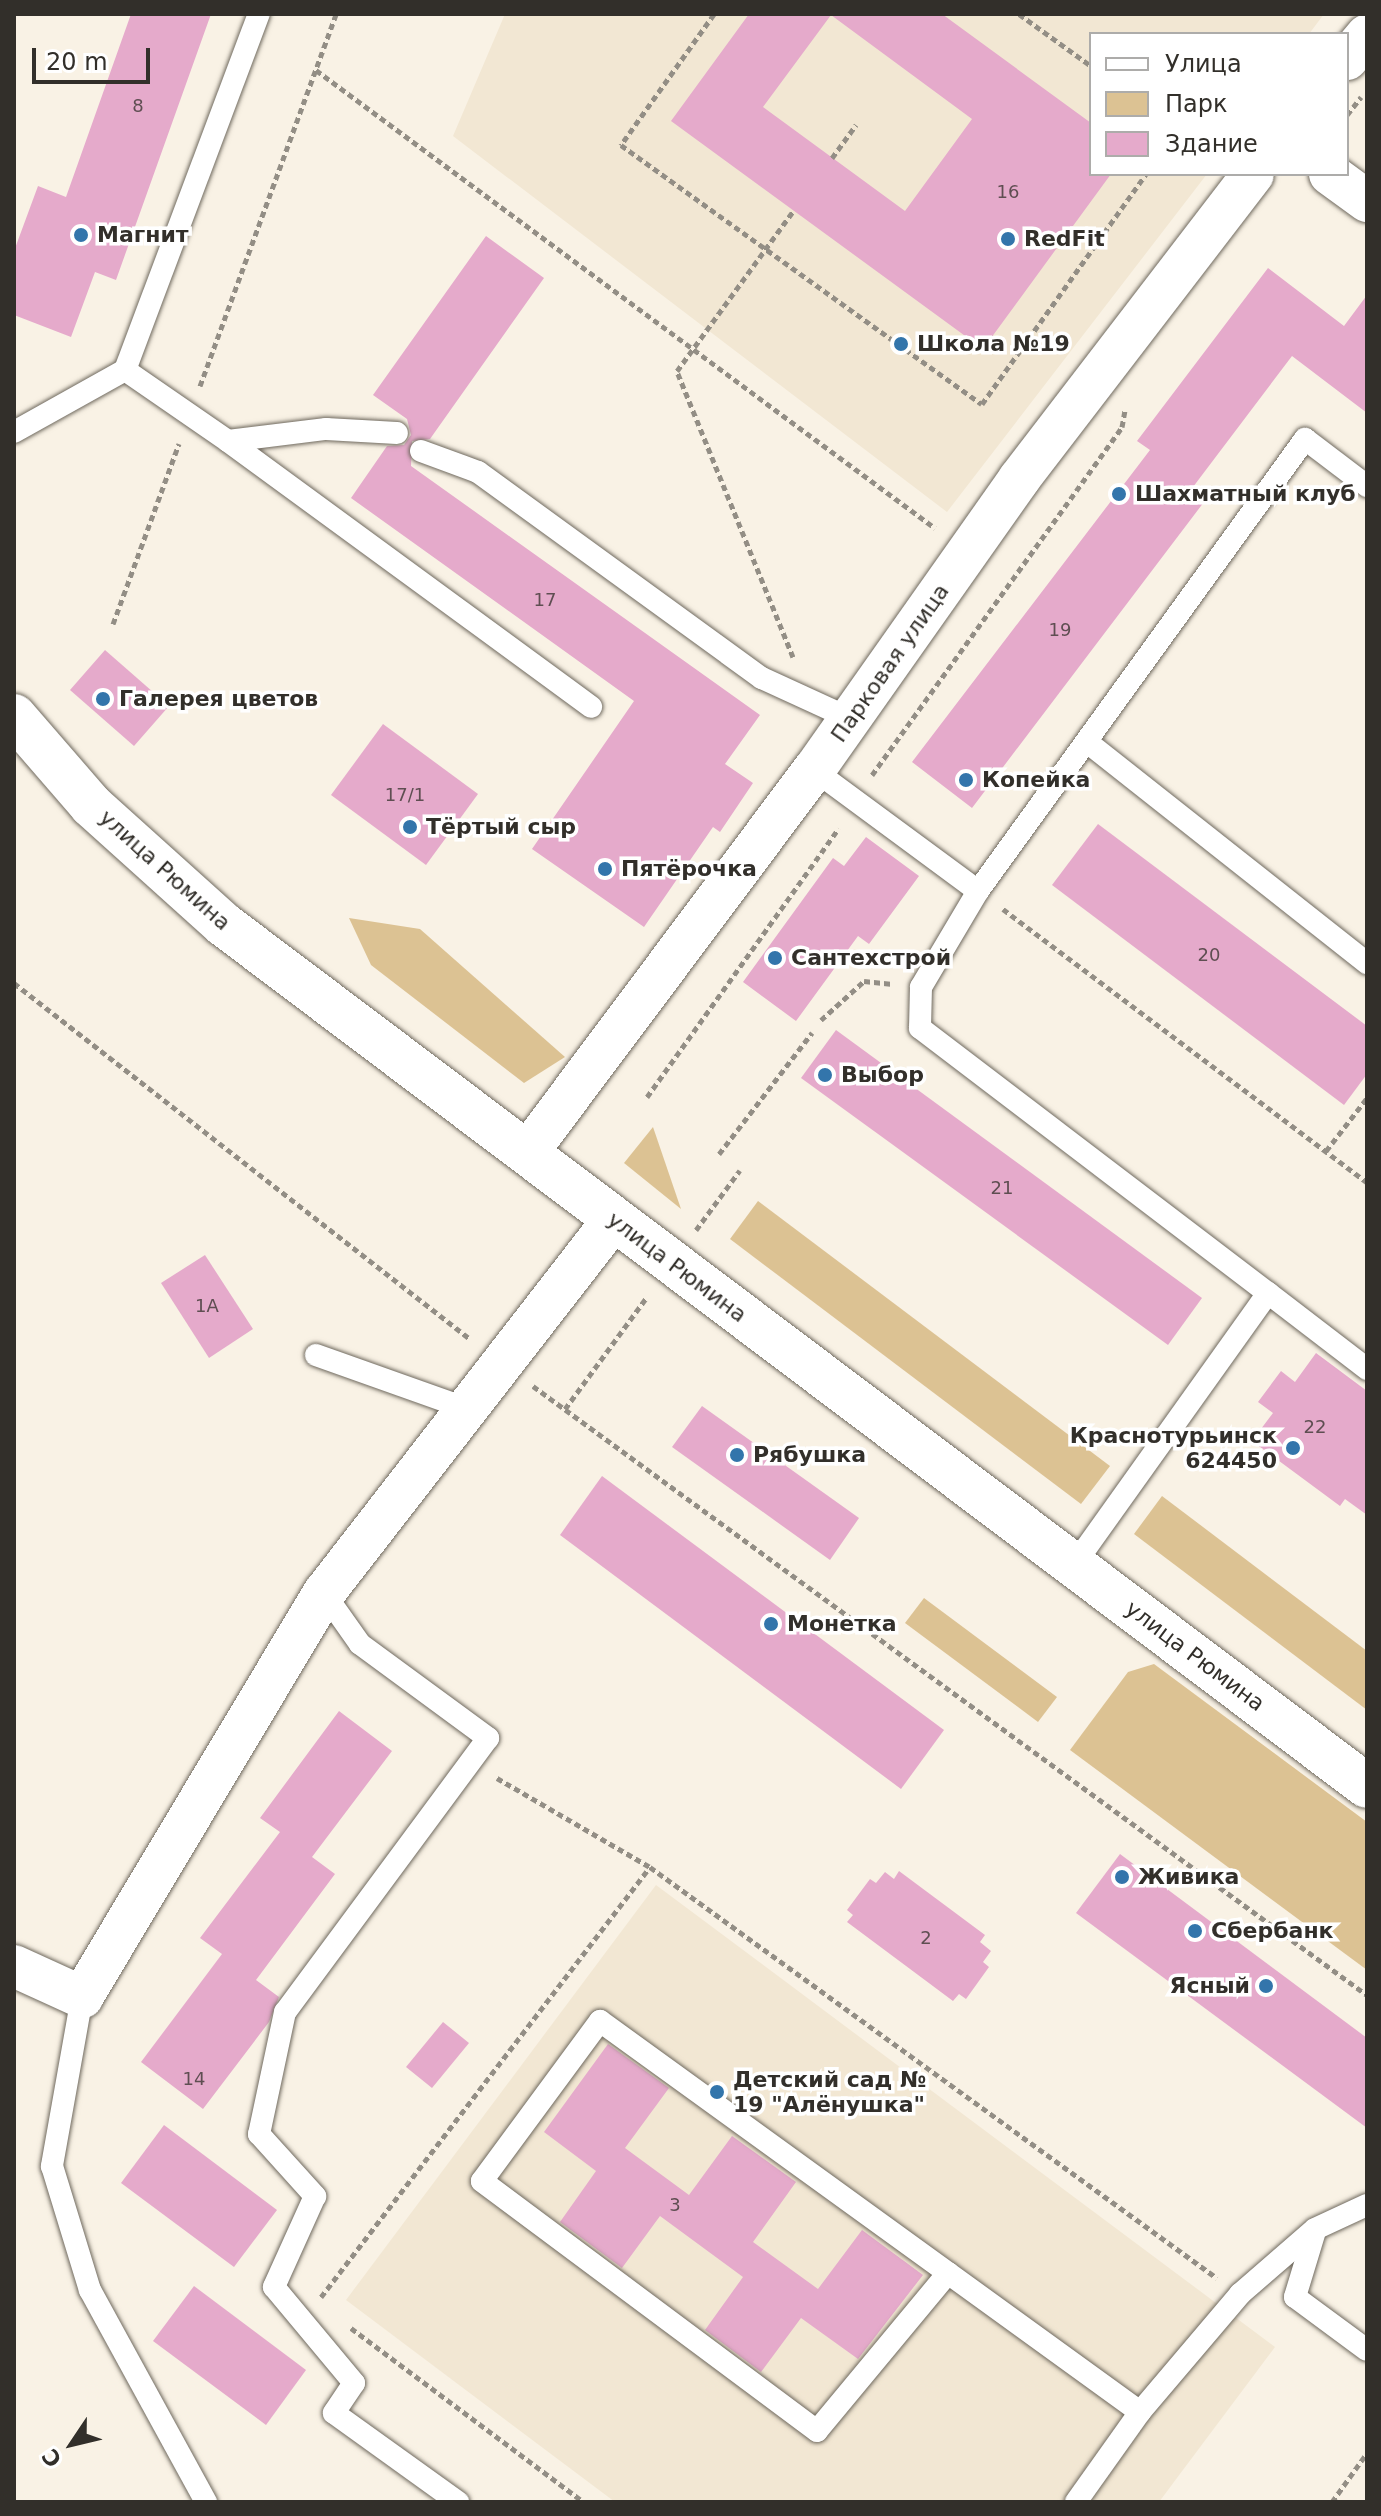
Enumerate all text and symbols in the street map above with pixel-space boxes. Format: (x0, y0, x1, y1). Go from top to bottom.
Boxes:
scale bar (36, 32, 154, 82)
legend (1089, 32, 1349, 176)
text: 20 m (46, 48, 108, 76)
text: Улица (1165, 50, 1242, 78)
text: Парк (1165, 90, 1227, 118)
house number: 8 (132, 95, 144, 117)
text: Здание (1165, 130, 1258, 158)
house number: 16 (997, 181, 1019, 203)
place label: Магнит (97, 222, 189, 248)
marker: Магнит (72, 226, 90, 244)
place label: RedFit (1024, 226, 1105, 252)
marker: RedFit (999, 230, 1017, 248)
place label: Школа №19 (917, 331, 1070, 357)
marker: Школа №19 (892, 335, 910, 353)
place label: Шахматный клуб (1135, 481, 1356, 507)
marker: Шахматный клуб (1110, 485, 1128, 503)
street label: Парковая улица (825, 579, 955, 747)
house number: 17 (534, 589, 556, 611)
house number: 19 (1049, 619, 1071, 641)
place label: Галерея цветов (119, 686, 318, 712)
marker: Галерея цветов (94, 690, 112, 708)
place label: Копейка (982, 767, 1090, 793)
marker: Копейка (957, 771, 975, 789)
house number: 17/1 (385, 784, 425, 806)
street label: улица Рюмина (94, 804, 236, 936)
place label: Тёртый сыр (426, 814, 576, 840)
marker: Тёртый сыр (401, 818, 419, 836)
place label: Пятёрочка (621, 856, 757, 882)
marker: Пятёрочка (596, 860, 614, 878)
house number: 20 (1198, 944, 1220, 966)
place label: Сантехстрой (791, 945, 951, 971)
marker: Сантехстрой (766, 949, 784, 967)
place label: Выбор (841, 1062, 924, 1088)
marker: Выбор (816, 1066, 834, 1084)
house number: 21 (991, 1177, 1013, 1199)
street label: улица Рюмина (602, 1206, 752, 1328)
house number: 1А (195, 1295, 219, 1317)
house number: 22 (1304, 1416, 1326, 1438)
place label: Краснотурьинск 624450 (1070, 1422, 1277, 1474)
marker: Краснотурьинск 624450 (1284, 1439, 1302, 1457)
place label: Рябушка (753, 1442, 866, 1468)
marker: Рябушка (728, 1446, 746, 1464)
street label: улица Рюмина (1120, 1595, 1270, 1717)
place label: Монетка (787, 1611, 897, 1637)
marker: Монетка (762, 1615, 780, 1633)
place label: Живика (1138, 1864, 1239, 1890)
marker: Живика (1113, 1868, 1131, 1886)
place label: Сбербанк (1211, 1918, 1334, 1944)
marker: Сбербанк (1186, 1922, 1204, 1940)
house number: 2 (920, 1927, 932, 1949)
place label: Ясный (1170, 1973, 1250, 1999)
marker: Ясный (1257, 1977, 1275, 1995)
place label: Детский сад № 19 "Алёнушка" (733, 2066, 927, 2118)
house number: 14 (183, 2068, 205, 2090)
marker: Детский сад № 19 "Алёнушка" (708, 2083, 726, 2101)
house number: 3 (669, 2194, 681, 2216)
north arrow (32, 2404, 112, 2484)
text: С (37, 2444, 67, 2472)

